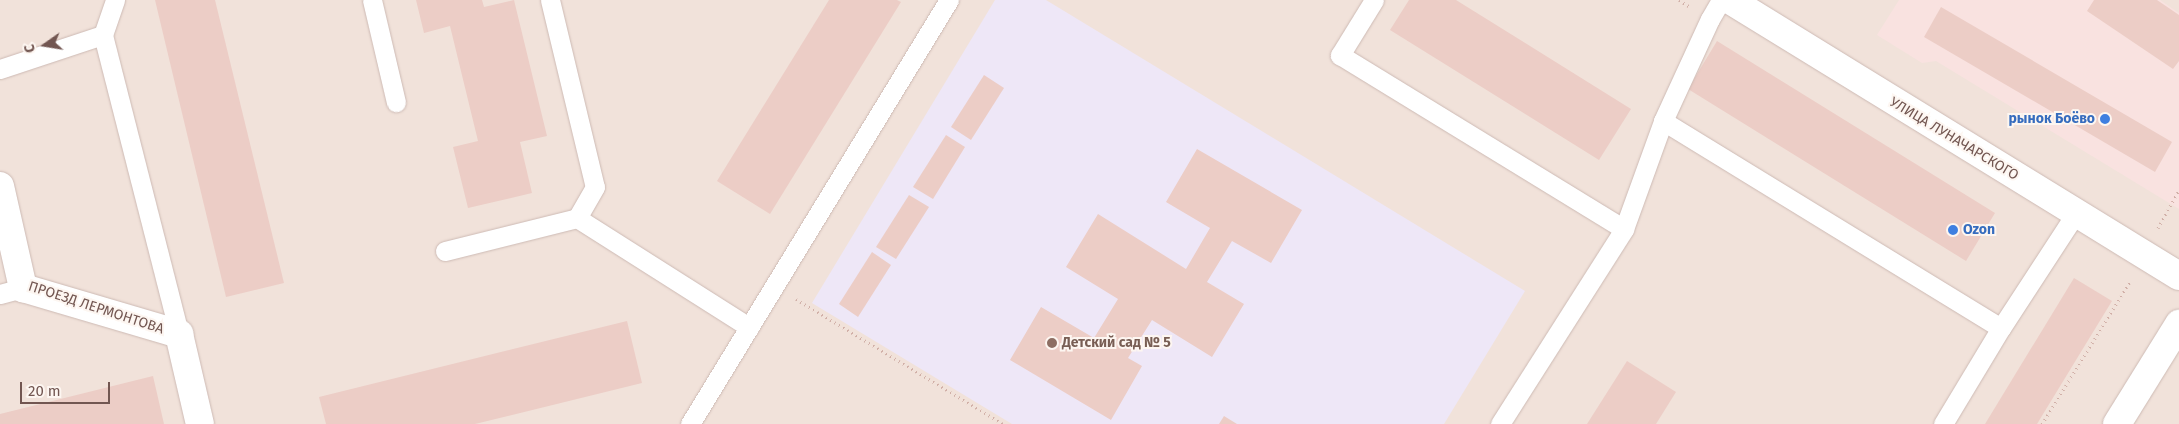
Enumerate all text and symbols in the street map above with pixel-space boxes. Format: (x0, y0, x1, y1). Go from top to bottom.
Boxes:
north arrow (20, 20, 70, 70)
text: С (21, 43, 39, 54)
street label: УЛИЦА ЛУНАЧАРСКОГО (1887, 94, 2021, 184)
place label: рынок Боёво (2009, 111, 2095, 127)
marker: рынок Боёво (2099, 113, 2111, 125)
place label: Ozon (1963, 222, 1995, 238)
marker: Ozon (1947, 224, 1959, 236)
street label: ПРОЕЗД ЛЕРМОНТОВА (26, 278, 166, 338)
place label: Детский сад № 5 (1062, 335, 1171, 351)
marker: Детский сад № 5 (1046, 337, 1058, 349)
scale bar (22, 372, 112, 404)
text: 20 m (28, 382, 61, 400)

